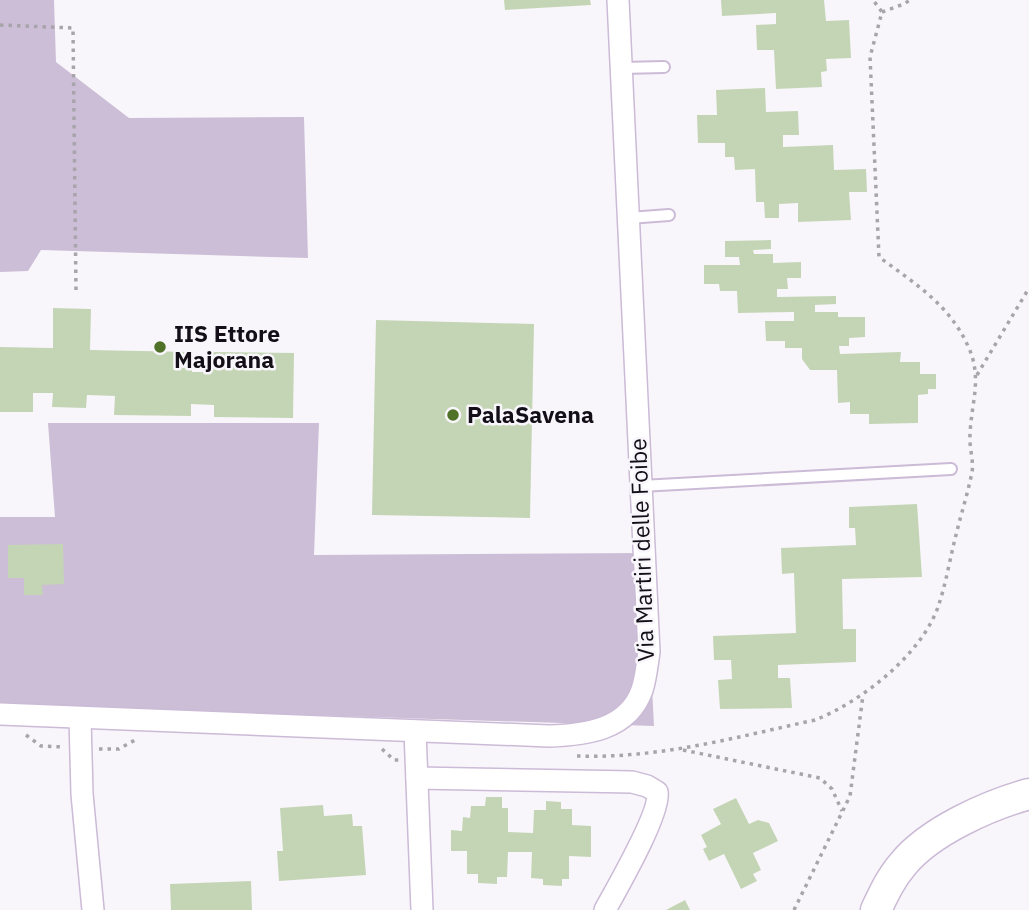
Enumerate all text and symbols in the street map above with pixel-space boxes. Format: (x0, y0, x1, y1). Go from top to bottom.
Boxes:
place label: IIS Ettore Majorana (174, 318, 280, 374)
marker: IIS Ettore Majorana (152, 339, 168, 355)
place label: PalaSavena (467, 399, 594, 429)
marker: PalaSavena (445, 407, 461, 423)
street label: Via Martiri delle Foibe (622, 438, 660, 662)

